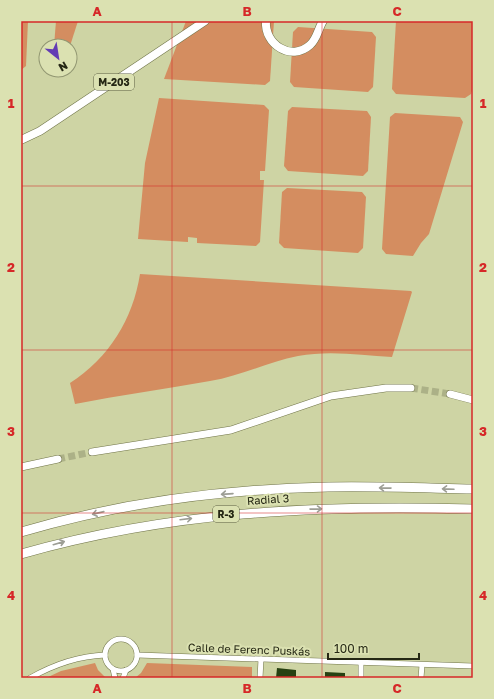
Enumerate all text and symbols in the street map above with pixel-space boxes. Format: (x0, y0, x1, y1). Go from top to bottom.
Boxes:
text: A (92, 3, 102, 19)
text: B (242, 3, 252, 19)
text: C (392, 3, 402, 19)
north arrow (38, 38, 78, 78)
text: N (56, 59, 70, 75)
road number: M-203 (94, 74, 134, 90)
text: 1 (8, 95, 15, 111)
text: 1 (480, 95, 487, 111)
text: 2 (7, 259, 15, 275)
text: 2 (479, 259, 487, 275)
text: 3 (7, 423, 15, 439)
text: 3 (479, 423, 487, 439)
one-way arrow (379, 484, 392, 492)
one-way arrow (442, 485, 455, 492)
one-way arrow (221, 490, 234, 497)
street label: Radial 3 (246, 491, 290, 507)
one-way arrow (309, 505, 322, 513)
road number: R-3 (213, 506, 239, 522)
one-way arrow (92, 510, 105, 518)
one-way arrow (179, 515, 192, 523)
one-way arrow (52, 539, 65, 546)
text: 4 (7, 587, 15, 603)
text: 4 (479, 587, 487, 603)
scale bar (328, 635, 419, 661)
street label: Calle de Ferenc Puskás (188, 640, 311, 658)
text: 100 m (334, 641, 368, 656)
text: A (92, 680, 102, 696)
text: B (242, 680, 252, 696)
text: C (392, 680, 402, 696)

